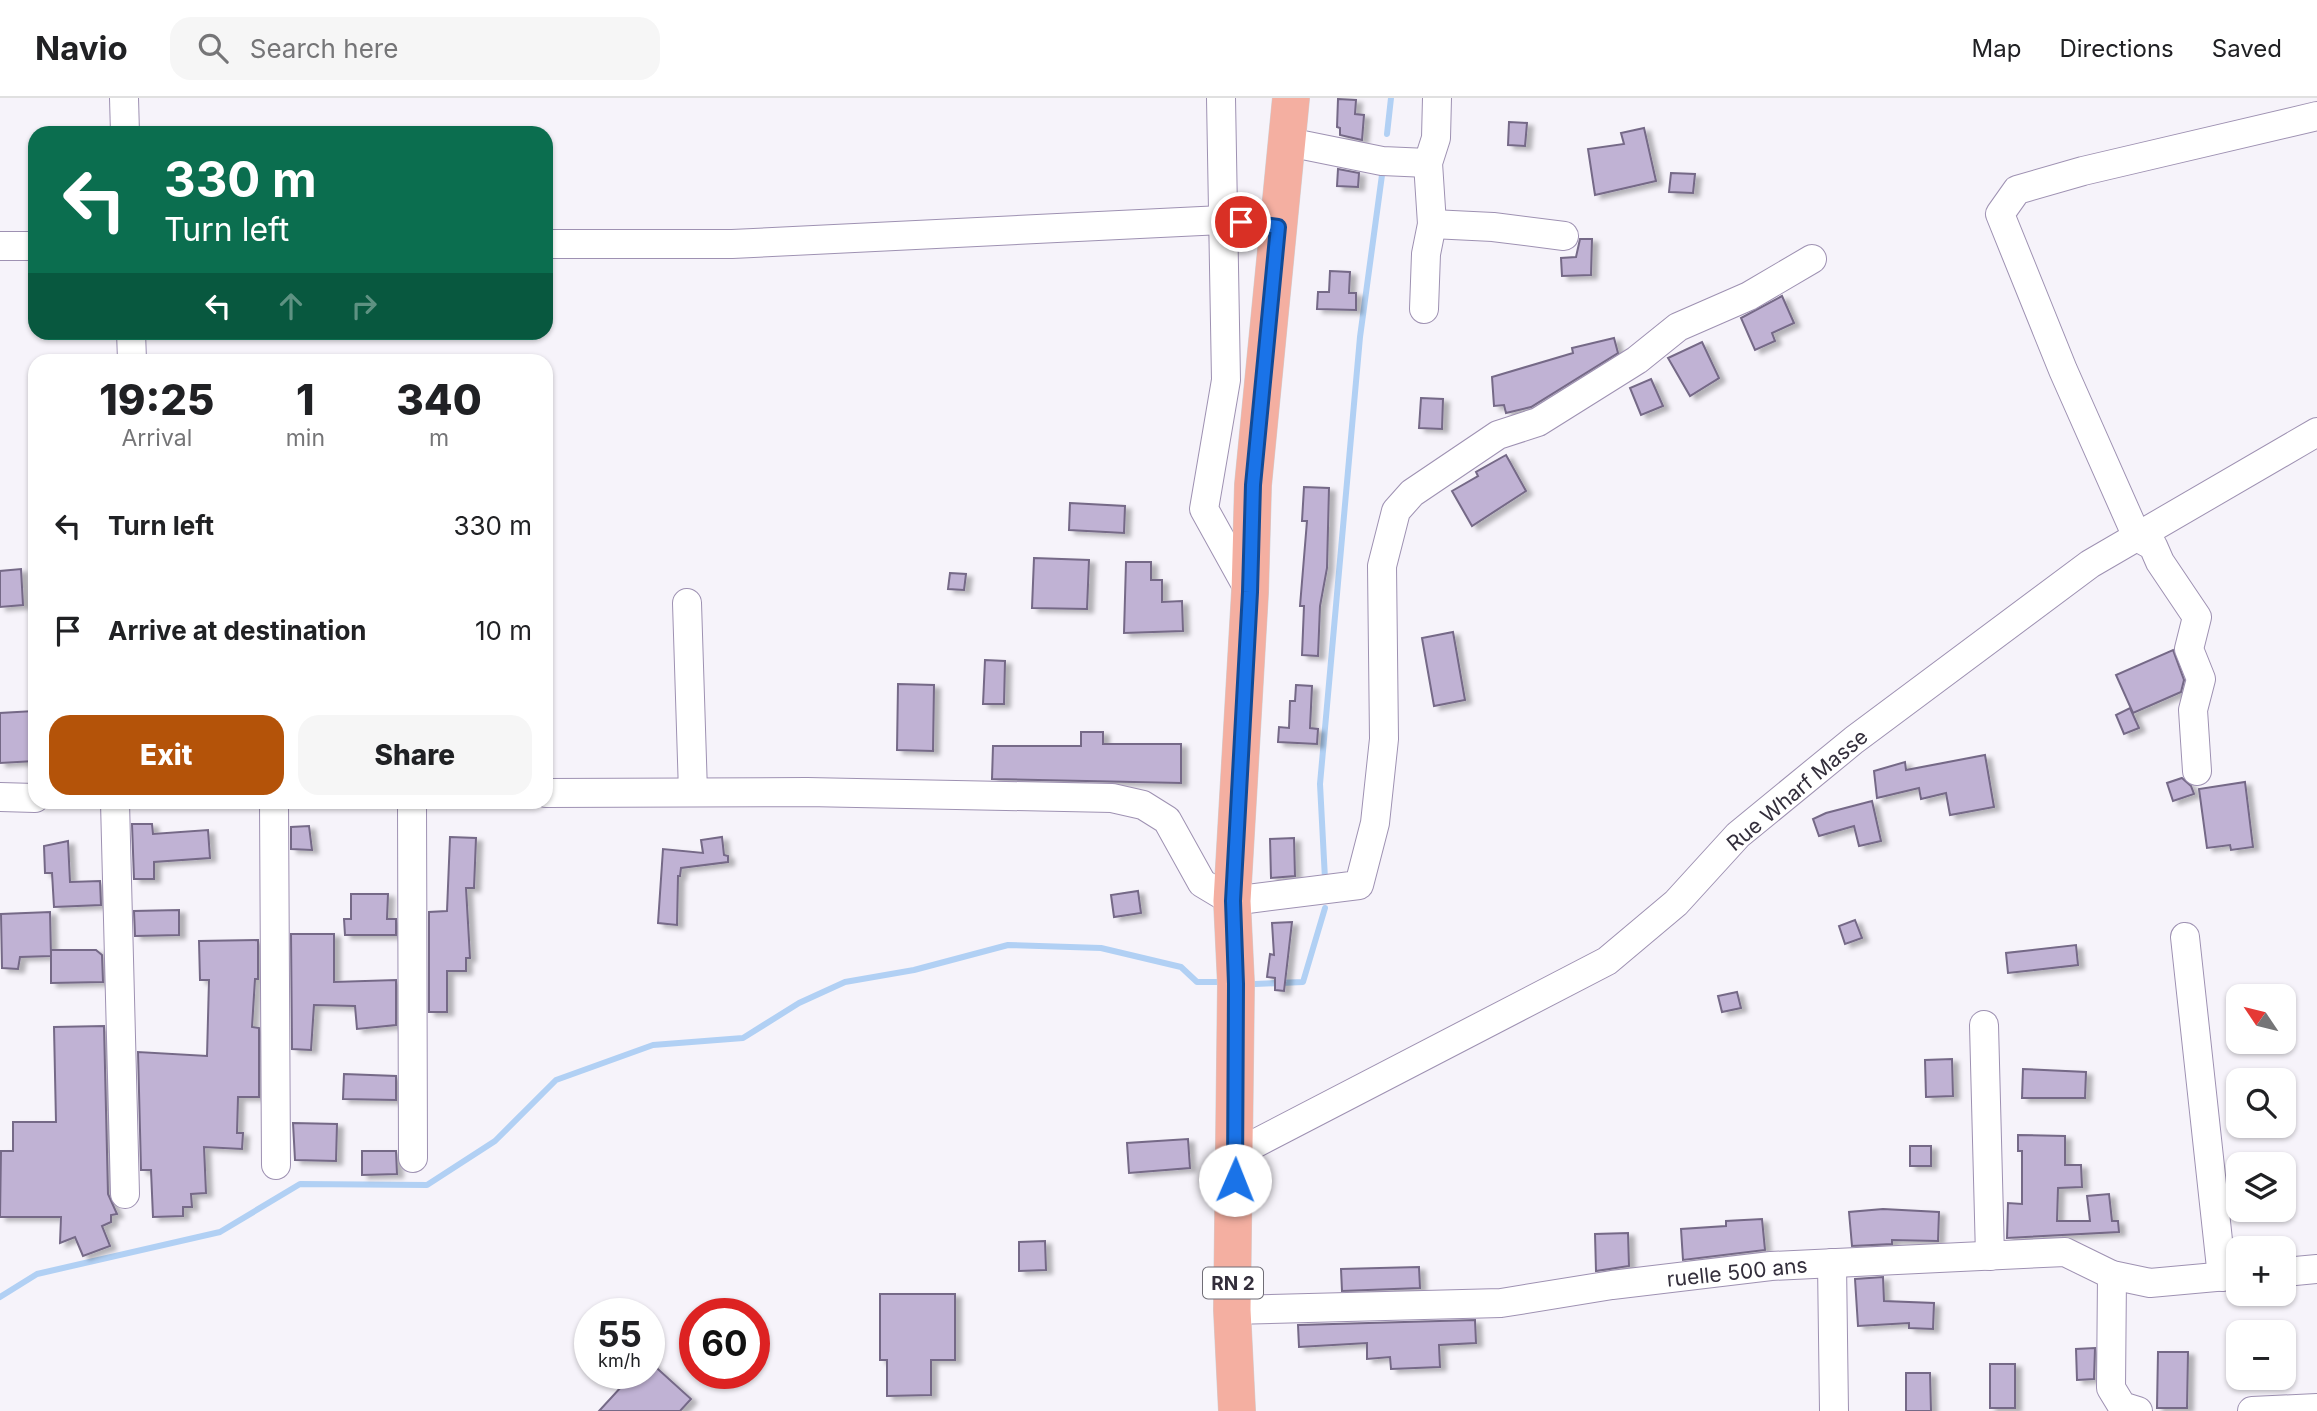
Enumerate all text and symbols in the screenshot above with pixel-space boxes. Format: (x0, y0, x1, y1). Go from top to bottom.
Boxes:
search box (170, 17, 660, 80)
text: Navio (35, 28, 128, 68)
icon: search (194, 29, 232, 67)
text: Search here (250, 33, 398, 64)
text: Map (1972, 34, 2021, 63)
text: Directions (2059, 34, 2174, 63)
text: Saved (2212, 34, 2282, 63)
text: 330 m (164, 150, 317, 209)
icon: left (49, 154, 140, 245)
pin (1211, 192, 1271, 252)
icon: arrive (1222, 203, 1260, 241)
text: Turn left (164, 210, 289, 249)
icon: left (199, 287, 237, 325)
icon: ahead (272, 287, 310, 325)
icon: right (345, 287, 383, 325)
text: 19:25 (99, 374, 215, 425)
text: 1 (296, 374, 315, 425)
text: 340 (396, 374, 482, 425)
text: Arrival (121, 424, 192, 452)
text: min (286, 424, 325, 452)
text: m (429, 424, 449, 452)
icon: left (49, 507, 87, 545)
text: Turn left (108, 510, 214, 541)
text: 330 m (453, 510, 532, 541)
icon: arrive (49, 612, 87, 650)
text: Arrive at destination (108, 615, 367, 646)
text: 10 m (475, 615, 532, 646)
button: Exit (49, 715, 284, 795)
button: Share (298, 715, 532, 795)
street label: Rue Wharf Masse (1722, 724, 1872, 856)
north arrow (2226, 984, 2296, 1054)
map controls (2226, 984, 2296, 1390)
button: search (2226, 1068, 2296, 1138)
position arrow (1198, 1143, 1272, 1217)
button: layers (2226, 1152, 2296, 1222)
button: + (2226, 1236, 2296, 1306)
street label: ruelle 500 ans (1665, 1252, 1809, 1292)
road number: RN 2 (1203, 1268, 1263, 1298)
speed limit sign: 60 (679, 1298, 770, 1389)
text: 55 (597, 1313, 642, 1355)
button: − (2226, 1320, 2296, 1390)
text: km/h (598, 1350, 641, 1371)

